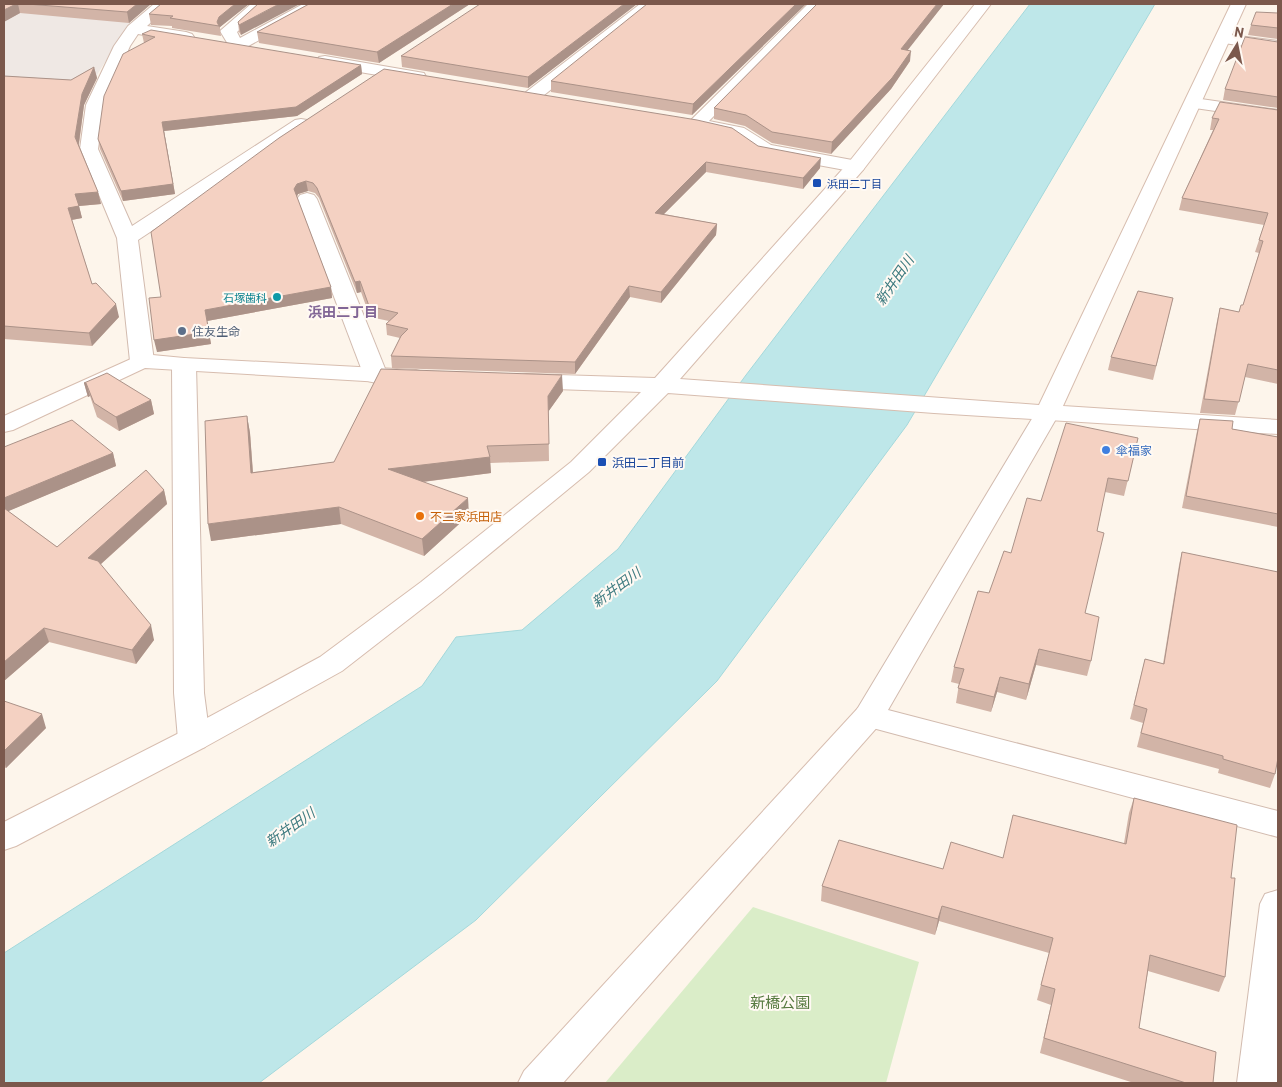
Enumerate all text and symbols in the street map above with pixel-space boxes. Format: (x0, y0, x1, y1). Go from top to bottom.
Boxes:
north arrow (1212, 20, 1262, 70)
text: N (1233, 23, 1245, 41)
marker: 浜田二丁目 (811, 177, 823, 189)
place label: 浜田二丁目 (827, 177, 882, 190)
water label: 新井田川 (871, 250, 918, 308)
place label: 石塚歯科 (223, 291, 267, 304)
marker: 石塚歯科 (271, 291, 283, 303)
district label: 浜田二丁目 (308, 303, 378, 320)
place label: 住友生命 (192, 324, 240, 338)
marker: 住友生命 (176, 325, 188, 337)
place label: 傘福家 (1116, 443, 1152, 457)
marker: 傘福家 (1100, 444, 1112, 456)
place label: 浜田二丁目前 (612, 455, 684, 469)
marker: 浜田二丁目前 (596, 456, 608, 468)
place label: 不二家浜田店 (430, 509, 502, 523)
marker: 不二家浜田店 (414, 510, 426, 522)
water label: 新井田川 (588, 562, 645, 610)
water label: 新井田川 (262, 803, 319, 850)
park label: 新橋公園 (750, 993, 810, 1011)

